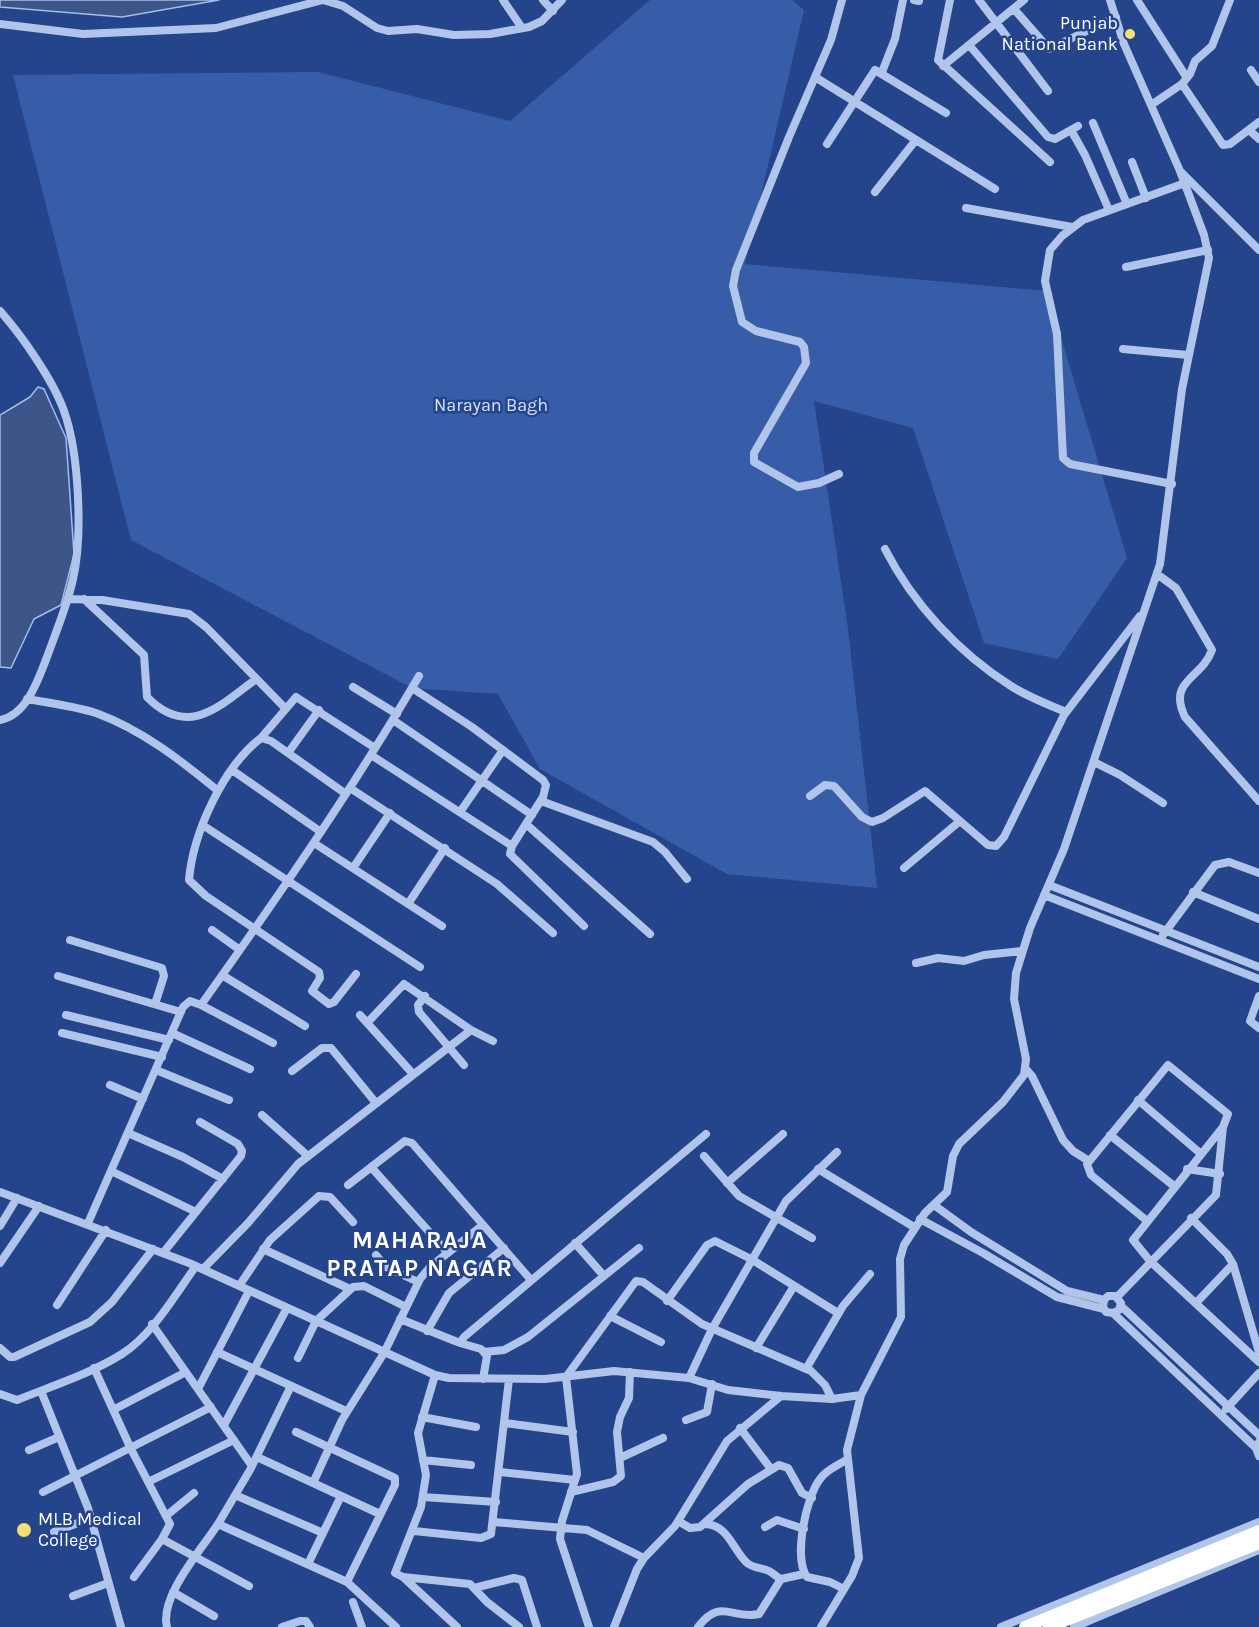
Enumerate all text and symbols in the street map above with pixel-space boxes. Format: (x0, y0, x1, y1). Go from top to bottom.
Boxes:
place label: Punjab National Bank (1002, 13, 1118, 56)
marker: Punjab National Bank (1123, 27, 1137, 41)
park label: Narayan Bagh (434, 395, 548, 417)
district label: MAHARAJA PRATAP NAGAR (327, 1227, 513, 1283)
place label: MLB Medical College (38, 1509, 142, 1552)
marker: MLB Medical College (15, 1521, 33, 1539)

